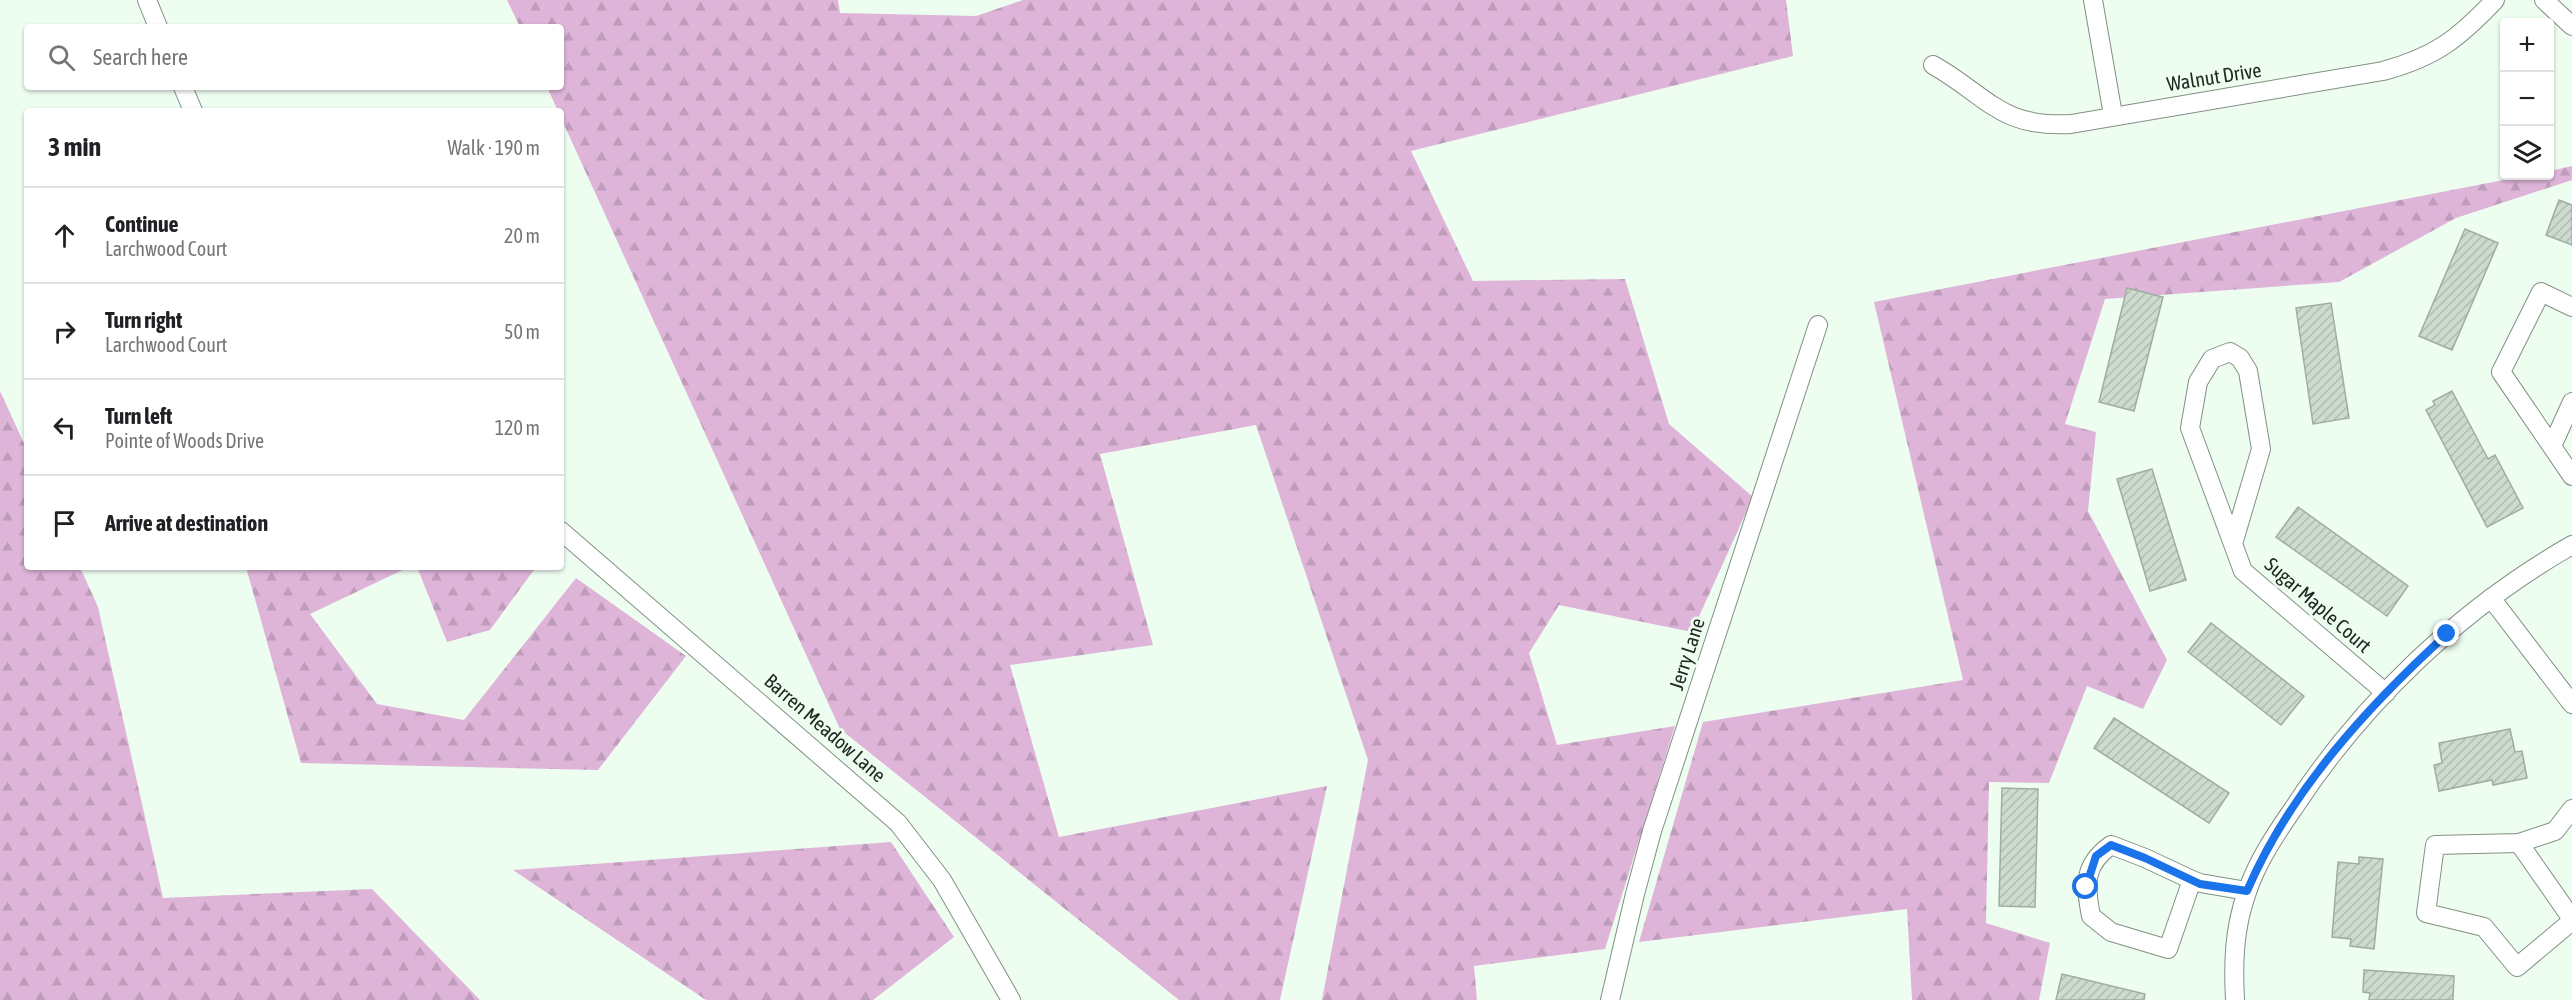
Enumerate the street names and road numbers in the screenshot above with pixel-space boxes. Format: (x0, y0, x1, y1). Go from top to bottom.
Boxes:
street label: Walnut Drive (2165, 58, 2263, 95)
street label: Sugar Maple Court (2261, 552, 2376, 657)
street label: Jerry Lane (1664, 615, 1709, 693)
street label: Barren Meadow Lane (760, 669, 891, 787)

